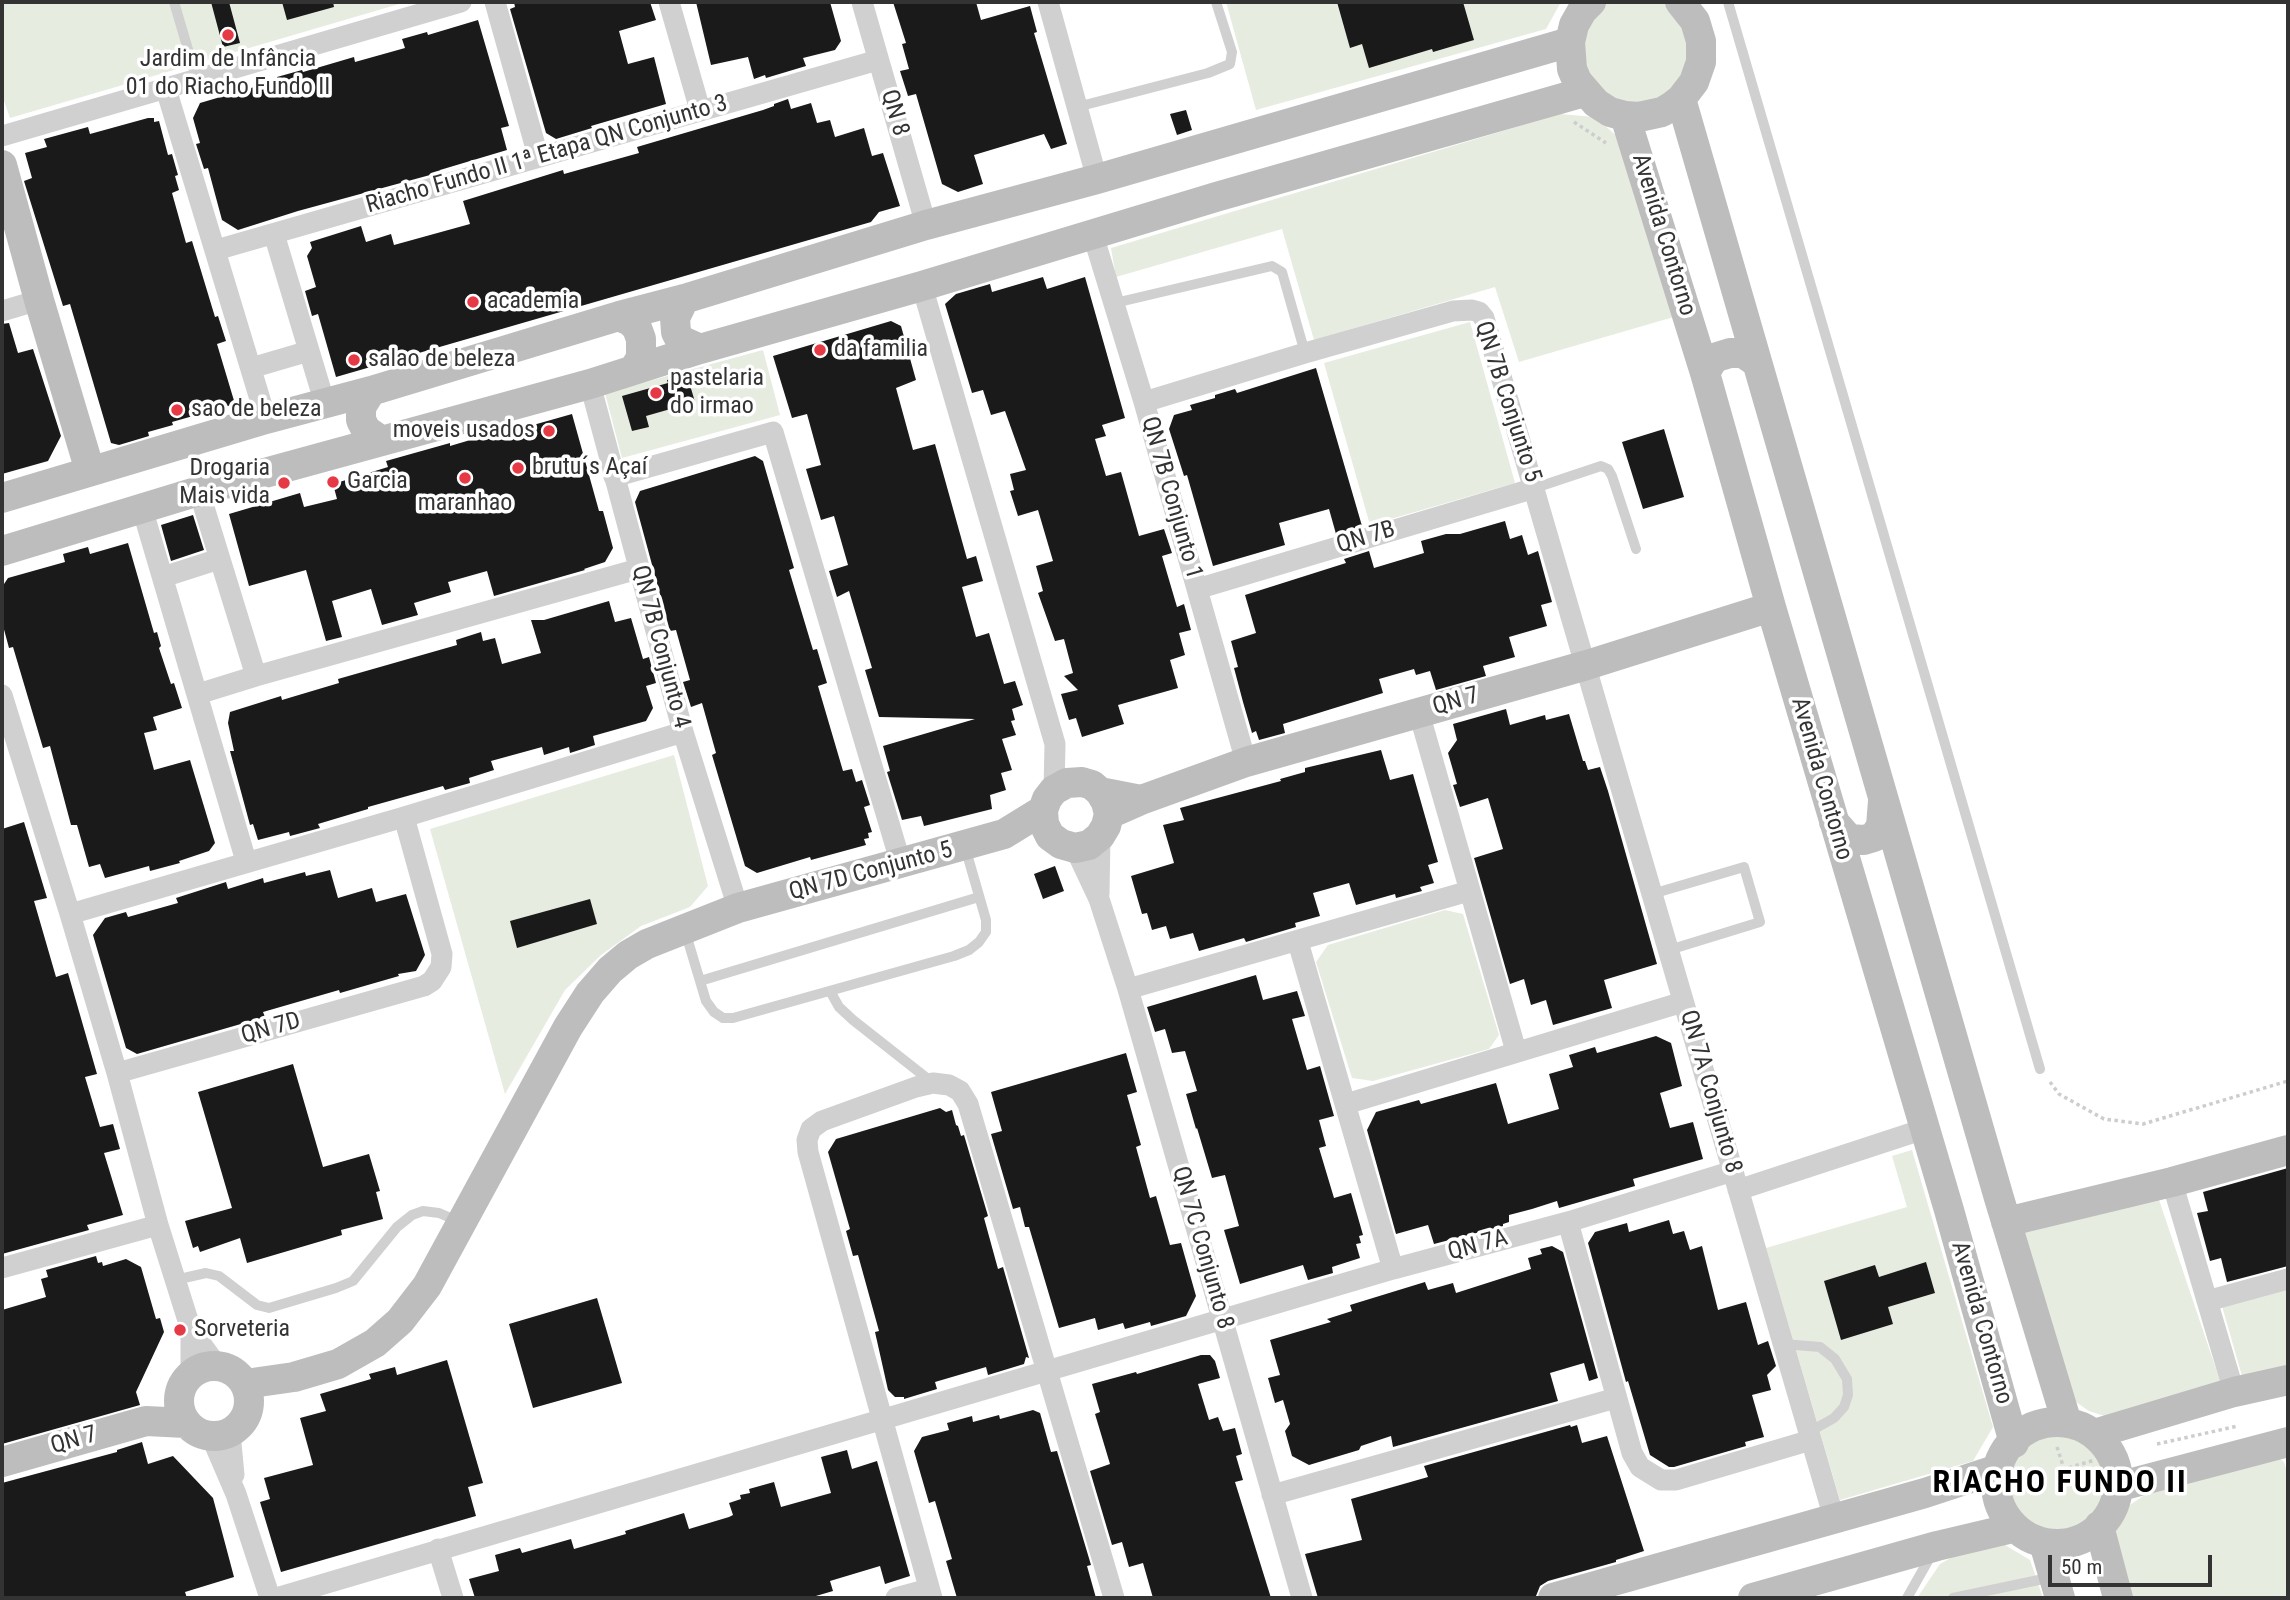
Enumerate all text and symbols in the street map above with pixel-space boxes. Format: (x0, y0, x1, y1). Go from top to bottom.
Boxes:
marker: Jardim de Infância 01 do Riacho Fundo II (220, 27, 236, 43)
place label: Jardim de Infância 01 do Riacho Fundo II (126, 46, 330, 102)
street label: QN 8 (874, 87, 914, 139)
street label: Riacho Fundo II 1ª Etapa QN Conjunto 3 (363, 90, 731, 220)
street label: Avenida Contorno (1625, 151, 1701, 319)
place label: academia (487, 288, 579, 316)
marker: academia (465, 294, 481, 310)
street label: QN 7B Conjunto 5 (1467, 318, 1547, 486)
place label: da familia (834, 336, 928, 364)
marker: da familia (812, 342, 828, 358)
place label: salao de beleza (368, 346, 516, 374)
marker: salao de beleza (346, 352, 362, 368)
place label: pastelaria do irmao (670, 365, 764, 421)
marker: pastelaria do irmao (648, 385, 664, 401)
place label: sao de beleza (191, 396, 322, 424)
marker: sao de beleza (169, 402, 185, 418)
street label: QN 7B Conjunto 1 (1134, 414, 1208, 582)
place label: moveis usados (393, 417, 535, 445)
marker: moveis usados (541, 423, 557, 439)
place label: brutu´s Açaí (532, 454, 648, 482)
place label: Drogaria Mais vida (179, 455, 270, 511)
marker: brutu´s Açaí (510, 460, 526, 476)
place label: Garcia (347, 468, 408, 496)
marker: maranhao (457, 470, 473, 486)
marker: Garcia (325, 474, 341, 490)
marker: Drogaria Mais vida (276, 475, 292, 491)
place label: maranhao (418, 490, 512, 518)
street label: QN 7B (1333, 515, 1399, 561)
street label: QN 7B Conjunto 4 (624, 562, 696, 732)
street label: QN 7 (1430, 682, 1482, 722)
street label: Avenida Contorno (1784, 694, 1858, 864)
street label: QN 7D Conjunto 5 (786, 836, 956, 908)
street label: QN 7D (238, 1007, 304, 1051)
street label: QN 7A Conjunto 8 (1673, 1007, 1747, 1177)
street label: QN 7C Conjunto 8 (1165, 1163, 1239, 1333)
street label: QN 7A (1445, 1224, 1511, 1268)
street label: Avenida Contorno (1944, 1238, 2018, 1408)
place label: Sorveteria (194, 1316, 290, 1344)
marker: Sorveteria (172, 1322, 188, 1338)
street label: QN 7 (48, 1421, 100, 1461)
district label: RIACHO FUNDO II (1934, 1465, 2186, 1503)
scale bar (2052, 1540, 2216, 1584)
text: 50 m (2061, 1555, 2102, 1579)

